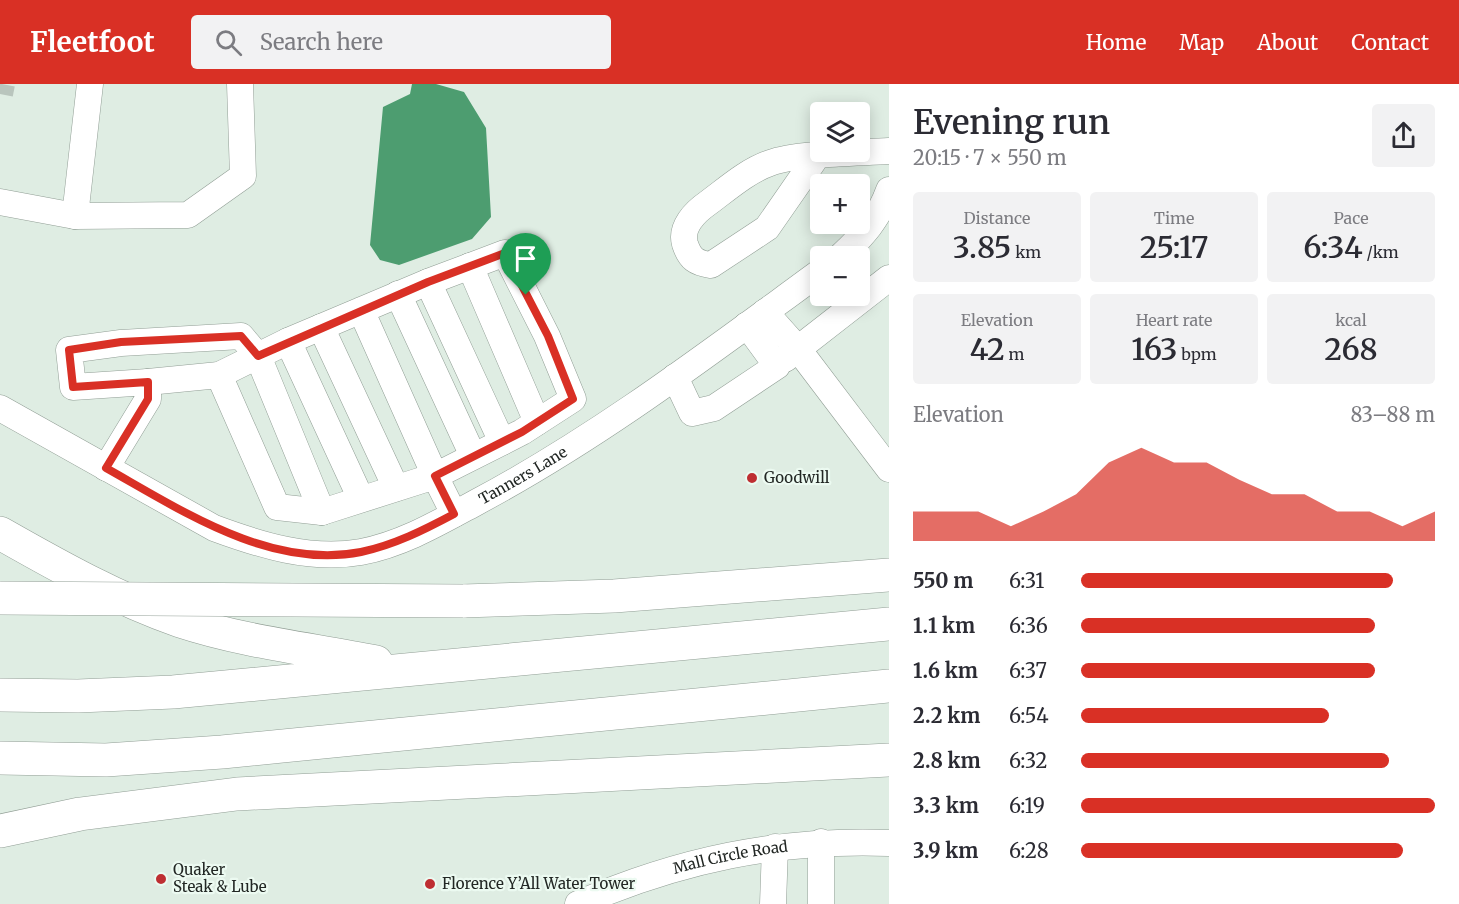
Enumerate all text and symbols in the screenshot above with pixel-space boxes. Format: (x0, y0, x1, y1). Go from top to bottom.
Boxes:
search box (191, 15, 611, 69)
text: Fleetfoot (30, 24, 155, 60)
icon: search (212, 26, 245, 59)
text: Search here (260, 28, 383, 56)
text: Home (1086, 29, 1146, 56)
text: Map (1179, 29, 1224, 56)
text: About (1257, 29, 1318, 56)
text: Contact (1351, 29, 1429, 56)
map controls (810, 102, 870, 306)
button: layers (810, 102, 870, 162)
text: Evening run (913, 102, 1110, 143)
button: share (1372, 104, 1435, 167)
text: 20:15 · 7 × 550 m (913, 145, 1067, 170)
button: + (810, 174, 870, 234)
text: Distance (964, 208, 1030, 228)
text: Time (1154, 208, 1194, 228)
text: Pace (1334, 208, 1369, 228)
text: 3.85 (953, 228, 1011, 266)
text: 25:17 (1140, 228, 1208, 266)
text: 6:34 (1303, 228, 1363, 266)
pin (500, 233, 551, 295)
icon: arrive (509, 242, 542, 275)
text: km (1011, 242, 1041, 262)
text: /km (1363, 242, 1399, 262)
button: − (810, 246, 870, 306)
text: Elevation (961, 310, 1033, 330)
text: Heart rate (1136, 310, 1212, 330)
text: kcal (1335, 310, 1367, 330)
text: 42 (970, 330, 1005, 368)
text: 163 (1131, 330, 1178, 368)
text: 268 (1324, 330, 1378, 368)
text: m (1005, 344, 1024, 364)
text: bpm (1178, 344, 1217, 364)
text: Elevation (913, 402, 1004, 427)
text: 83–88 m (1350, 402, 1435, 427)
street label: Tanners Lane (475, 442, 571, 508)
place label: Goodwill (764, 468, 830, 487)
marker: Goodwill (745, 471, 759, 485)
text: 550 m (913, 568, 973, 593)
text: 6:31 (1009, 568, 1044, 593)
text: 1.1 km (913, 613, 975, 638)
text: 6:36 (1009, 613, 1048, 638)
text: 1.6 km (913, 658, 978, 683)
text: 6:37 (1009, 658, 1047, 683)
text: 2.2 km (913, 703, 980, 728)
text: 6:54 (1009, 703, 1048, 728)
text: 2.8 km (913, 748, 981, 773)
text: 6:32 (1009, 748, 1047, 773)
text: 3.3 km (913, 793, 979, 818)
text: 6:19 (1009, 793, 1045, 818)
street label: Mall Circle Road (671, 837, 789, 878)
text: 3.9 km (913, 838, 978, 863)
text: 6:28 (1009, 838, 1049, 863)
place label: Quaker Steak & Lube (173, 860, 267, 896)
marker: Quaker Steak & Lube (154, 872, 168, 886)
place label: Florence Y’All Water Tower (442, 874, 636, 893)
marker: Florence Y’All Water Tower (423, 877, 437, 891)

